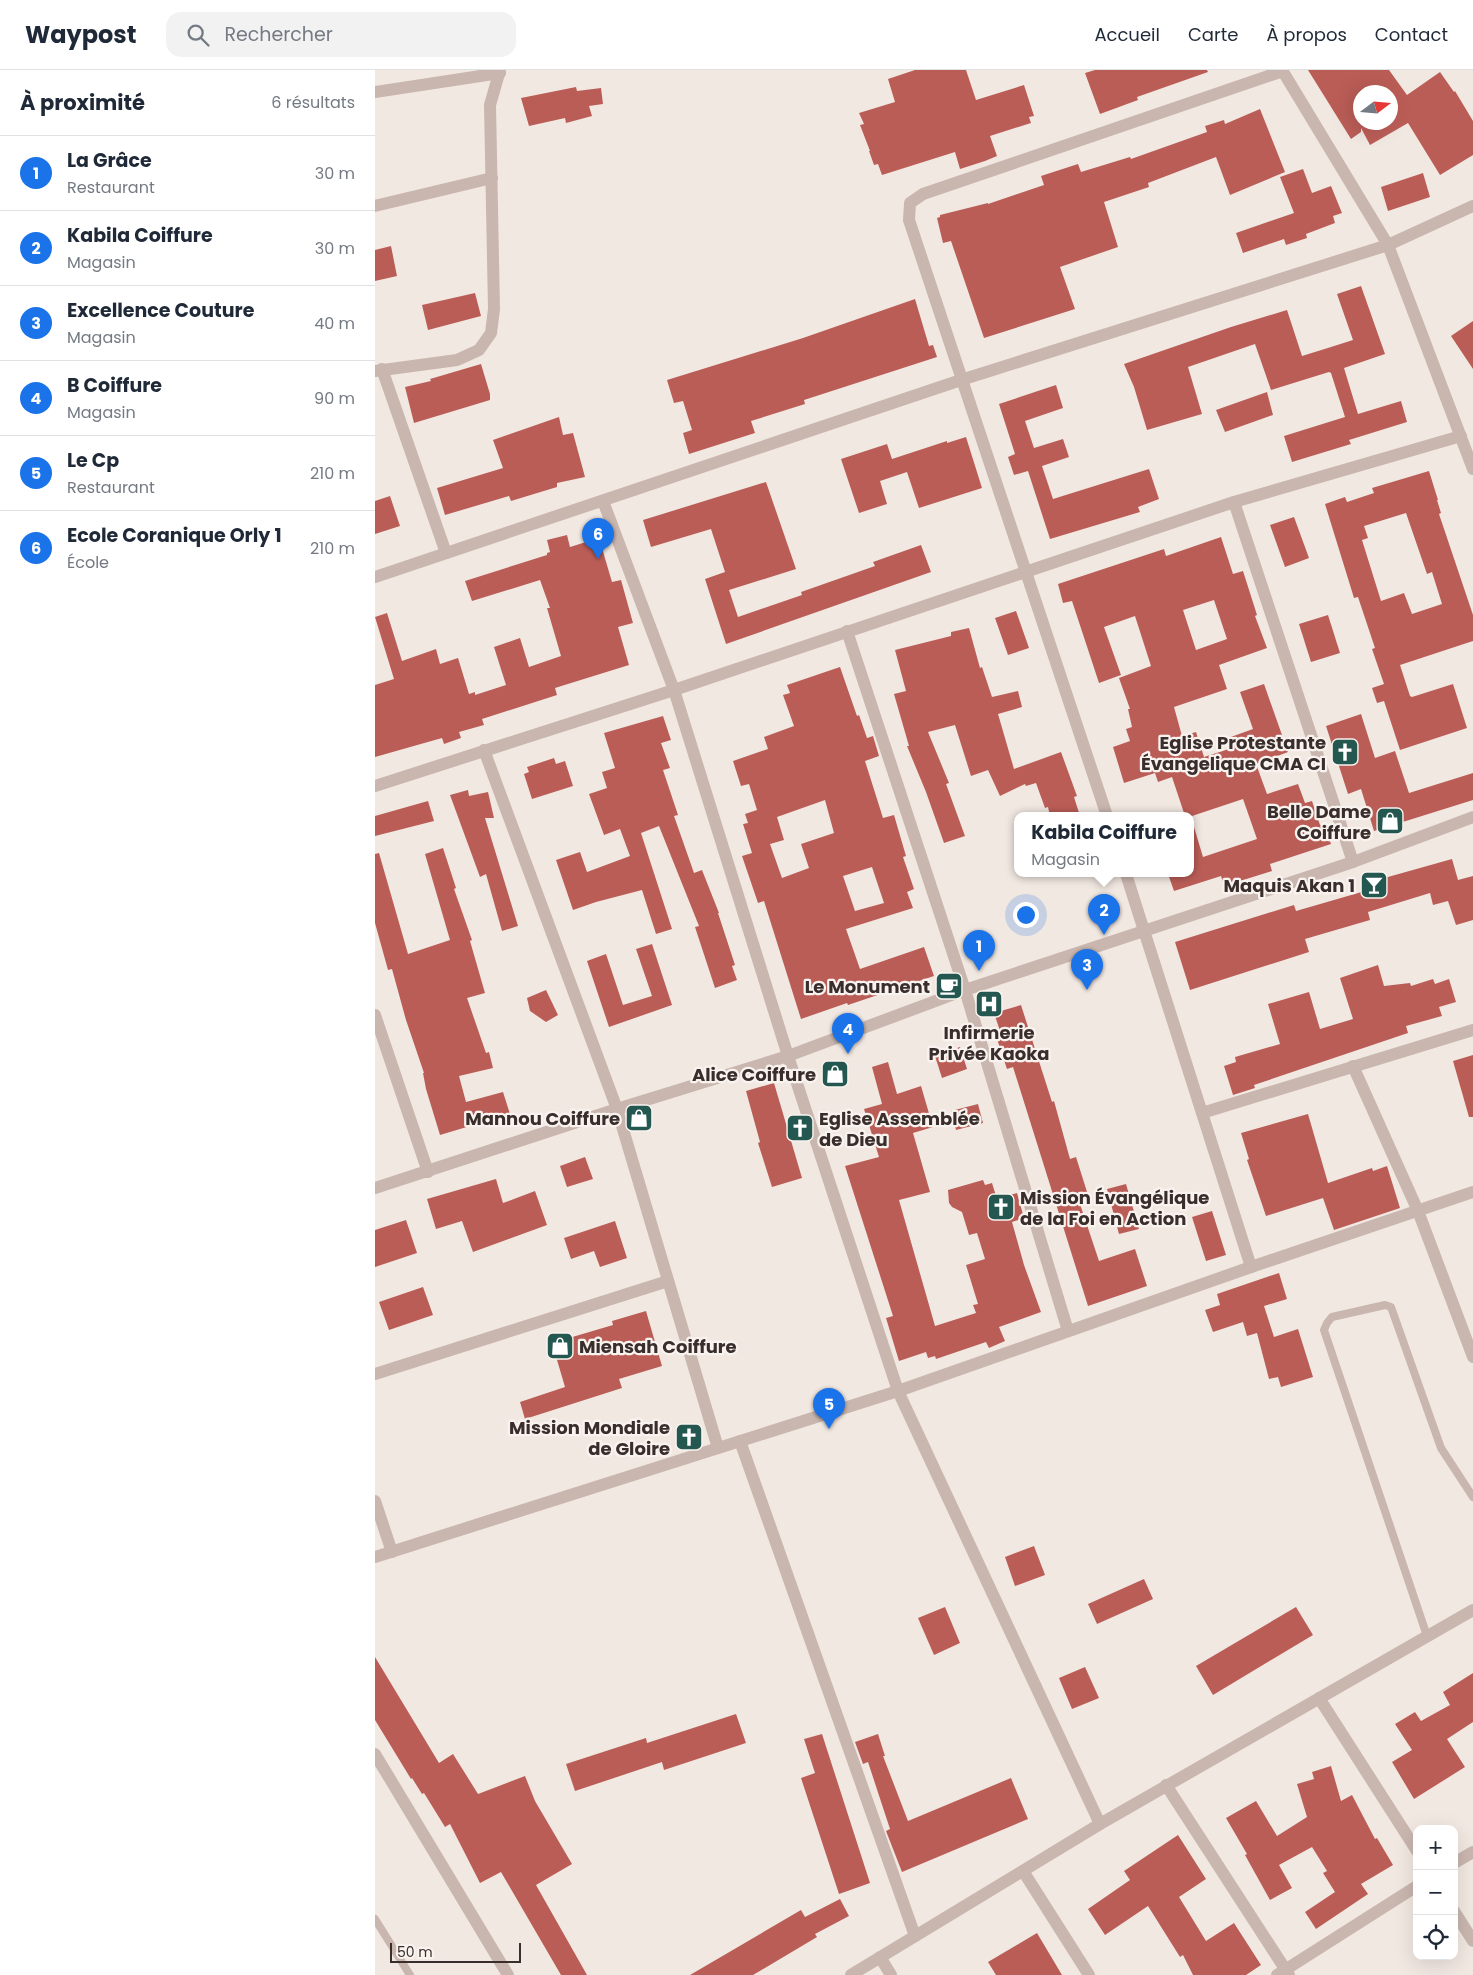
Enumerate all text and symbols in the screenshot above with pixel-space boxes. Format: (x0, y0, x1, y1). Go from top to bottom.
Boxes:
search box (166, 12, 516, 57)
text: Waypost (25, 18, 136, 51)
icon: search (184, 21, 212, 49)
text: Rechercher (224, 21, 333, 48)
text: Accueil (1094, 22, 1160, 47)
text: Carte (1188, 22, 1238, 47)
text: À propos (1266, 22, 1347, 47)
text: Contact (1375, 22, 1448, 47)
north arrow (1353, 85, 1398, 130)
text: À proximité (20, 88, 145, 117)
text: 6 résultats (271, 91, 355, 114)
text: La Grâce (67, 147, 152, 174)
text: 1 (33, 162, 39, 185)
text: 30 m (315, 162, 355, 185)
text: Restaurant (67, 176, 155, 199)
text: Kabila Coiffure (67, 222, 213, 249)
text: 2 (31, 237, 41, 260)
text: 30 m (315, 237, 355, 260)
text: Magasin (67, 251, 136, 274)
text: Excellence Couture (67, 297, 254, 324)
text: 3 (31, 312, 41, 335)
text: 40 m (314, 312, 355, 335)
text: Magasin (67, 326, 136, 349)
text: B Coiffure (67, 372, 162, 399)
text: 4 (31, 387, 41, 410)
text: 90 m (314, 387, 355, 410)
text: Magasin (67, 401, 136, 424)
text: Le Cp (67, 447, 119, 474)
text: 5 (31, 462, 41, 485)
text: 210 m (310, 462, 355, 485)
text: Restaurant (67, 476, 155, 499)
pin: 6 (582, 518, 614, 559)
text: Ecole Coranique Orly 1 (67, 522, 282, 549)
text: 6 (31, 537, 41, 560)
text: 210 m (310, 537, 355, 560)
text: École (67, 551, 109, 574)
place label: Eglise Protestante Évangelique CMA CI (1141, 730, 1326, 776)
church icon: Eglise Protestante Évangelique CMA CI (1330, 737, 1360, 767)
place label: Belle Dame Coiffure (1267, 799, 1371, 845)
shop icon: Belle Dame Coiffure (1375, 806, 1405, 836)
popup (1014, 812, 1194, 877)
text: Kabila Coiffure (1031, 819, 1177, 846)
text: Magasin (1031, 848, 1100, 871)
bar icon: Maquis Akan 1 (1359, 870, 1389, 900)
place label: Maquis Akan 1 (1223, 873, 1355, 898)
pin: 2 (1088, 894, 1120, 935)
your location (1013, 902, 1039, 928)
pin: 1 (963, 930, 995, 971)
pin: 3 (1071, 949, 1103, 990)
cafe icon: Le Monument (934, 971, 964, 1001)
place label: Le Monument (805, 974, 930, 999)
hospital icon: Infirmerie Privée Kaoka (974, 989, 1004, 1019)
pin: 4 (832, 1013, 864, 1054)
place label: Infirmerie Privée Kaoka (928, 1020, 1050, 1066)
shop icon: Alice Coiffure (820, 1059, 850, 1089)
place label: Alice Coiffure (692, 1062, 816, 1087)
shop icon: Mannou Coiffure (624, 1103, 654, 1133)
place label: Mannou Coiffure (465, 1106, 620, 1131)
place label: Eglise Assemblée de Dieu (819, 1106, 980, 1152)
church icon: Eglise Assemblée de Dieu (785, 1113, 815, 1143)
place label: Mission Évangélique de la Foi en Action (1020, 1185, 1209, 1231)
church icon: Mission Évangélique de la Foi en Action (986, 1192, 1016, 1222)
shop icon: Miensah Coiffure (545, 1331, 575, 1361)
place label: Miensah Coiffure (579, 1334, 737, 1359)
pin: 5 (813, 1388, 845, 1429)
place label: Mission Mondiale de Gloire (509, 1415, 670, 1461)
church icon: Mission Mondiale de Gloire (674, 1422, 704, 1452)
map controls (1413, 1825, 1458, 1960)
button: + (1413, 1825, 1458, 1870)
button: − (1413, 1870, 1458, 1915)
button: locate (1413, 1915, 1458, 1960)
scale bar (390, 1940, 521, 1963)
text: 50 m (397, 1942, 433, 1962)

